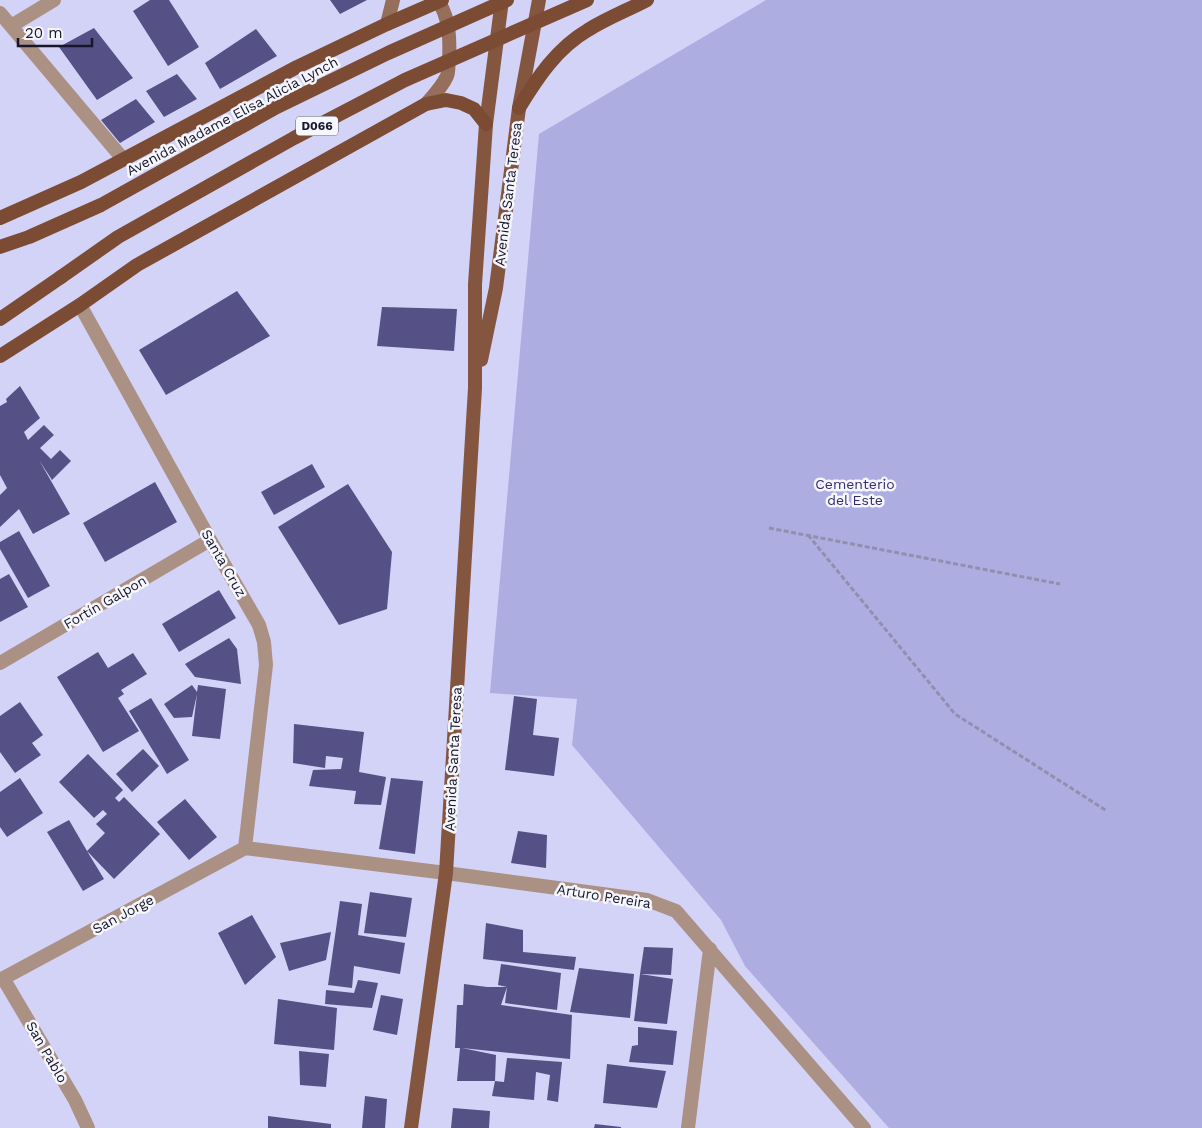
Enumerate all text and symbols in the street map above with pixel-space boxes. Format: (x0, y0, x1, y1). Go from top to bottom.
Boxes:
scale bar (18, 15, 91, 47)
text: 20 m (25, 24, 63, 42)
street label: Avenida Madame Elisa Alicia Lynch (124, 53, 340, 179)
road number: D066 (296, 116, 338, 136)
street label: Avenida Santa Teresa (491, 121, 525, 267)
park label: Cementerio del Este (815, 476, 895, 508)
street label: Santa Cruz (198, 527, 250, 599)
street label: Fortín Galpon (61, 572, 149, 632)
street label: Avenida Santa Teresa (441, 686, 465, 832)
street label: Arturo Pereira (556, 881, 652, 911)
street label: San Jorge (90, 891, 156, 937)
street label: San Pablo (23, 1019, 71, 1085)

